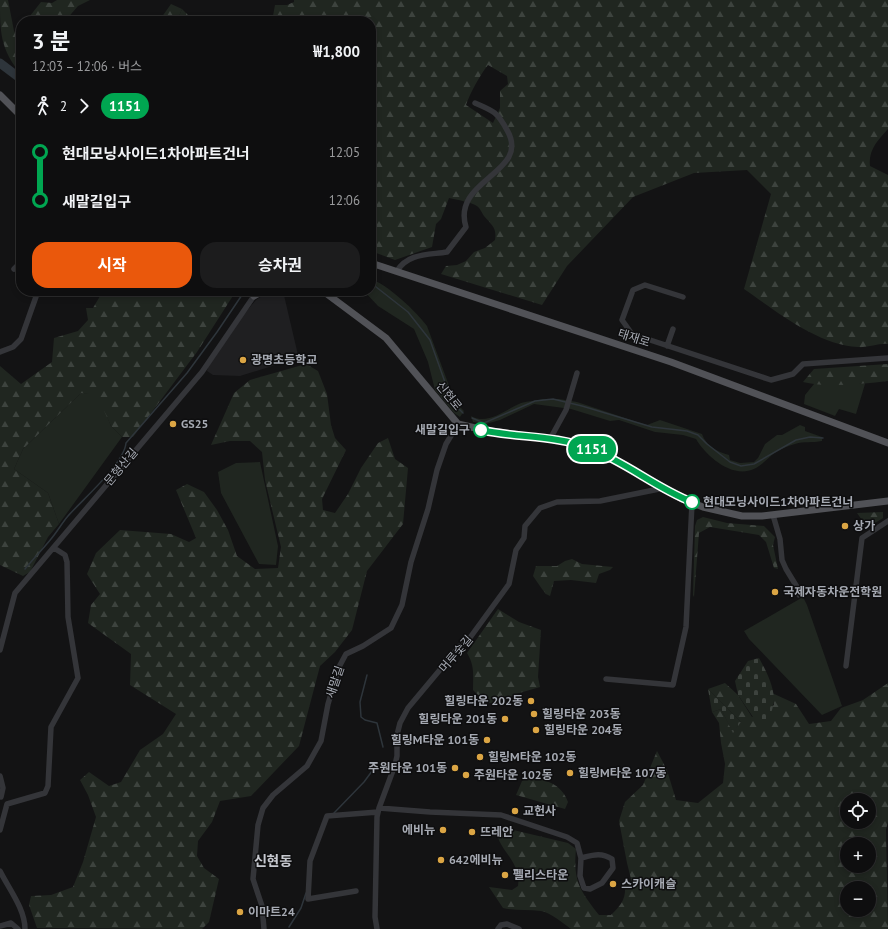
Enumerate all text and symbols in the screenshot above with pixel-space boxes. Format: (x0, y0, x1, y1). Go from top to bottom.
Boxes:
text: 3 분 (32, 27, 70, 55)
text: ₩1,800 (313, 42, 360, 61)
text: 12:03 – 12:06 · 버스 (32, 58, 142, 75)
icon: walk (32, 95, 54, 117)
icon: forward (73, 95, 95, 117)
text: 1151 (109, 97, 141, 115)
text: 2 (60, 98, 67, 115)
text: 현대모닝사이드1차아파트건너 (62, 144, 250, 163)
text: 12:05 (329, 144, 360, 161)
text: 새말길입구 (62, 192, 131, 211)
text: 12:06 (329, 192, 360, 209)
button: 시작 (32, 242, 192, 288)
button: 승차권 (200, 242, 360, 288)
street label: 태재로 (616, 325, 652, 350)
place label: 광명초등학교 (251, 352, 317, 367)
marker: 광명초등학교 (238, 355, 248, 365)
street label: 신현로 (433, 378, 466, 413)
place label: GS25 (181, 416, 208, 431)
marker: GS25 (168, 419, 178, 429)
place label: 새말길입구 (415, 422, 470, 437)
marker: 새말길입구 (473, 422, 489, 438)
line badge: 1151 (564, 436, 620, 462)
text: 1151 (576, 440, 608, 458)
street label: 문형산길 (101, 445, 141, 488)
marker: 현대모닝사이드1차아파트건너 (684, 494, 700, 510)
place label: 현대모닝사이드1차아파트건너 (703, 494, 853, 509)
place label: 상가 (853, 518, 875, 533)
marker: 상가 (840, 521, 850, 531)
place label: 국제자동차운전학원 (783, 584, 882, 599)
marker: 국제자동차운전학원 (770, 587, 780, 597)
street label: 머루숯길 (435, 632, 476, 675)
street label: 새말길 (322, 664, 347, 700)
place label: 힐링타운 202동 (444, 693, 523, 708)
marker: 힐링타운 202동 (526, 696, 536, 706)
place label: 힐링타운 203동 (542, 706, 621, 721)
marker: 힐링타운 203동 (529, 709, 539, 719)
place label: 힐링타운 201동 (418, 711, 497, 726)
marker: 힐링타운 201동 (500, 714, 510, 724)
place label: 힐링타운 204동 (544, 722, 623, 737)
marker: 힐링타운 204동 (531, 725, 541, 735)
place label: 힐링M타운 101동 (391, 732, 479, 747)
marker: 힐링M타운 101동 (482, 735, 492, 745)
place label: 힐링M타운 102동 (488, 749, 576, 764)
marker: 힐링M타운 102동 (475, 752, 485, 762)
place label: 주원타운 101동 (368, 760, 447, 775)
marker: 주원타운 101동 (450, 763, 460, 773)
place label: 힐링M타운 107동 (578, 765, 666, 780)
place label: 주원타운 102동 (474, 767, 553, 782)
marker: 힐링M타운 107동 (565, 768, 575, 778)
marker: 주원타운 102동 (461, 770, 471, 780)
map controls (840, 793, 876, 917)
button: locate (840, 793, 876, 829)
place label: 교헌사 (523, 803, 556, 818)
marker: 교헌사 (510, 806, 520, 816)
place label: 에비뉴 (402, 822, 435, 837)
place label: 뜨레안 (480, 824, 513, 839)
marker: 에비뉴 (438, 825, 448, 835)
marker: 뜨레안 (467, 827, 477, 837)
button: + (840, 837, 876, 873)
district label: 신현동 (254, 852, 292, 870)
place label: 642에비뉴 (449, 852, 503, 867)
marker: 642에비뉴 (436, 855, 446, 865)
place label: 펠리스타운 (513, 867, 568, 882)
marker: 펠리스타운 (500, 870, 510, 880)
place label: 스카이캐슬 (621, 876, 676, 891)
marker: 스카이캐슬 (608, 879, 618, 889)
button: − (840, 881, 876, 917)
place label: 이마트24 (248, 904, 295, 919)
marker: 이마트24 (235, 907, 245, 917)

